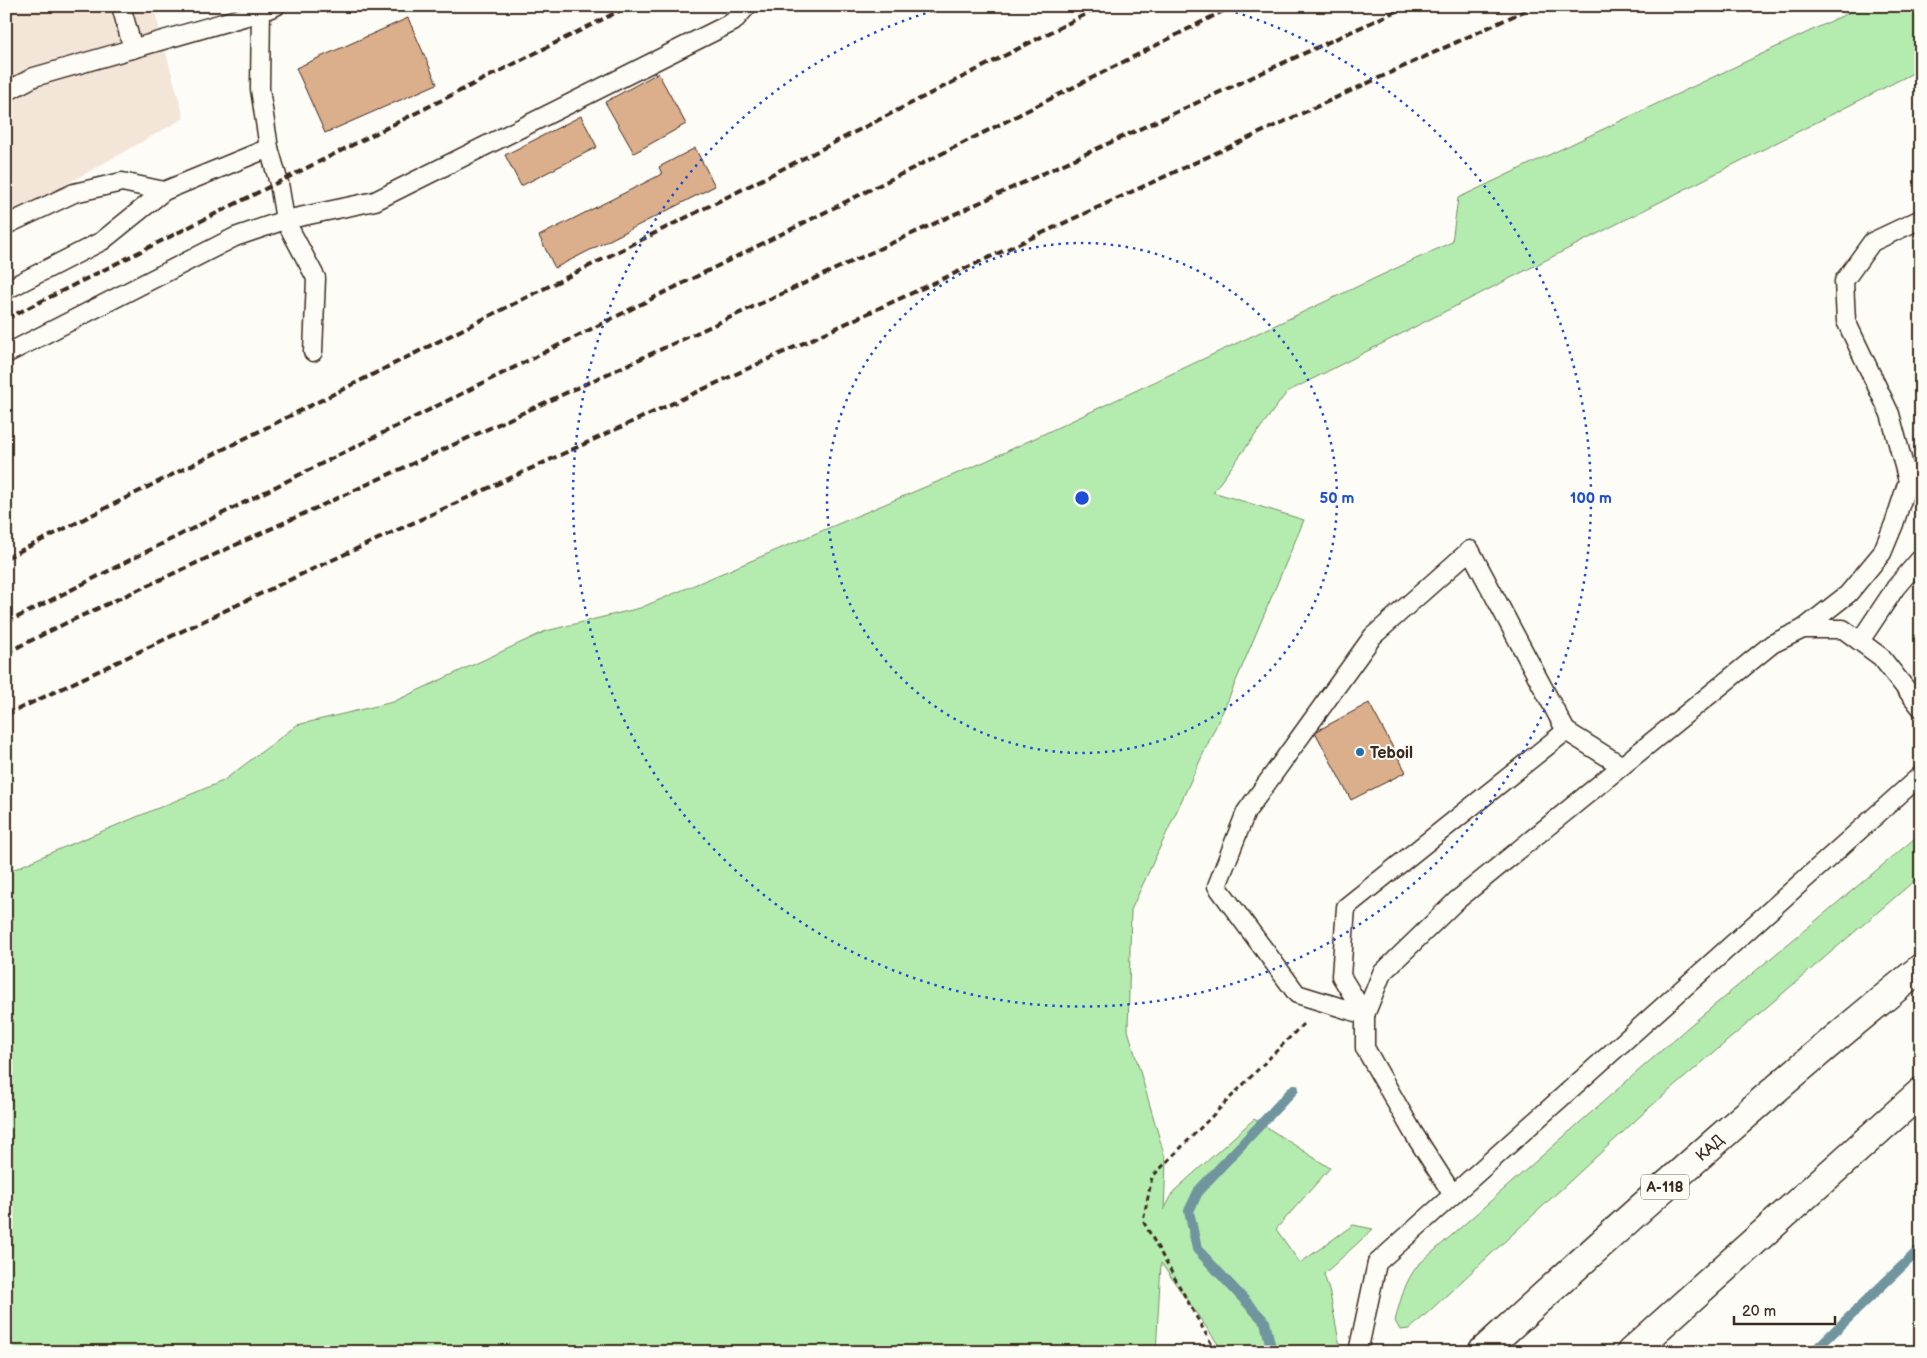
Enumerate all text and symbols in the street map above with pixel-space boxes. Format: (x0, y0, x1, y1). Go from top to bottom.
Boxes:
centre of rings (1073, 489, 1091, 507)
text: 50 m (1320, 489, 1355, 508)
text: 100 m (1570, 489, 1612, 508)
place label: Teboil (1370, 744, 1413, 763)
marker: Teboil (1354, 746, 1366, 758)
street label: КАД (1692, 1131, 1728, 1166)
road number: А-118 (1641, 1174, 1689, 1200)
scale bar (1734, 1293, 1836, 1325)
text: 20 m (1742, 1302, 1776, 1321)

